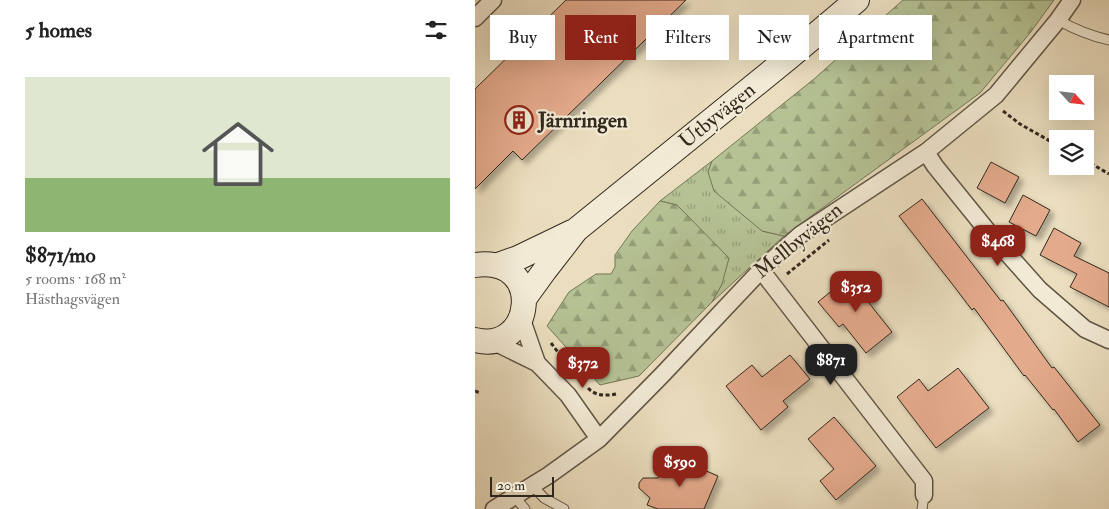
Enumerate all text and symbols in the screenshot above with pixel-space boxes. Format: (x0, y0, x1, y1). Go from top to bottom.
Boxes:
chip: Buy (490, 15, 555, 60)
chip: Rent (565, 15, 636, 60)
chip: Filters (646, 15, 729, 60)
chip: New (739, 15, 809, 60)
chip: Apartment (819, 15, 932, 60)
icon: filters (422, 16, 450, 44)
text: 5 homes (25, 17, 92, 44)
north arrow (1049, 75, 1094, 120)
map controls (1049, 75, 1094, 175)
street label: Utbyvägen (673, 76, 761, 154)
building icon: Järnringen (504, 105, 534, 135)
place label: Järnringen (537, 107, 628, 134)
icon: home (193, 109, 283, 199)
button: layers (1049, 130, 1094, 175)
street label: Mellbyvägen (748, 196, 848, 284)
pin: $468 (968, 224, 1028, 267)
text: $468 (981, 231, 1015, 251)
text: $871/mo (25, 242, 96, 269)
text: 5 rooms · 168 m² (25, 269, 126, 289)
pin: $352 (826, 270, 886, 313)
text: $352 (841, 277, 871, 297)
text: Hästhagsvägen (25, 289, 120, 309)
pin: $871 (801, 344, 861, 386)
pin: $372 (553, 346, 613, 389)
text: $871 (816, 350, 846, 370)
text: $372 (568, 353, 598, 373)
pin: $590 (650, 446, 710, 488)
text: $590 (664, 452, 696, 472)
scale bar (490, 474, 554, 497)
text: 20 m (497, 477, 525, 494)

